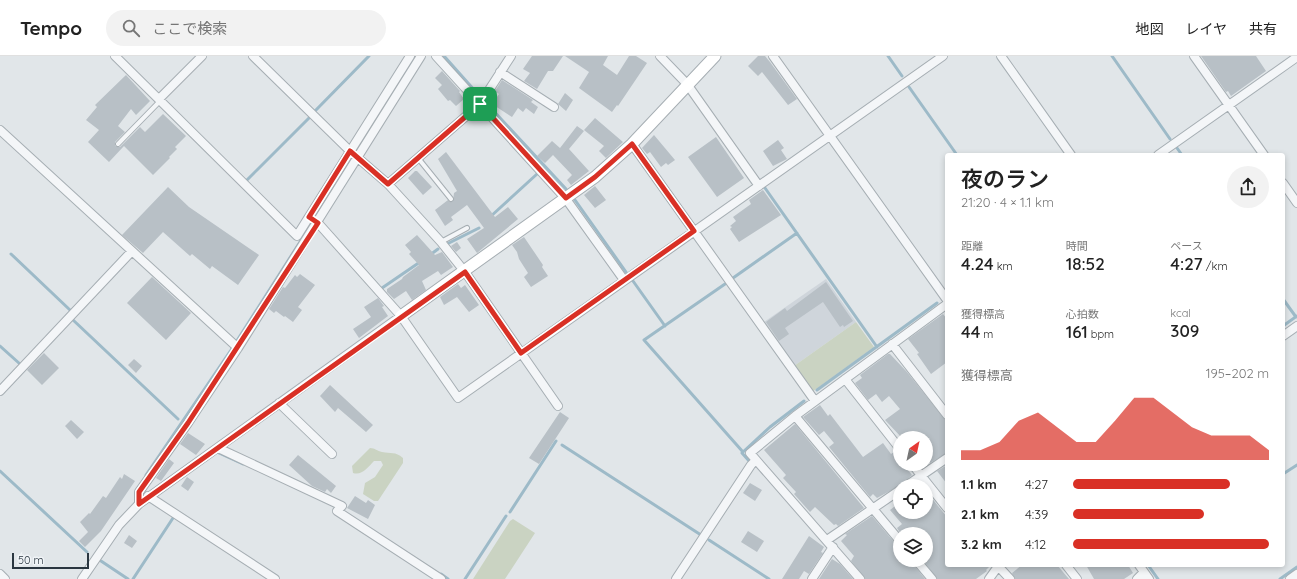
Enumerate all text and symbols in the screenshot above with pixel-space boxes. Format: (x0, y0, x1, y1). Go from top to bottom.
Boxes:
search box (106, 10, 386, 46)
text: Tempo (20, 16, 82, 40)
icon: search (120, 17, 142, 39)
text: ここで検索 (152, 19, 227, 38)
text: 地図 (1135, 20, 1163, 38)
text: レイヤ (1185, 20, 1227, 38)
text: 共有 (1249, 20, 1277, 38)
pin (463, 87, 497, 121)
icon: arrive (469, 93, 491, 115)
text: 夜のラン (961, 165, 1049, 193)
button: share (1227, 166, 1269, 208)
text: 21:20 · 4 × 1.1 km (961, 194, 1054, 210)
text: 距離 (961, 239, 983, 253)
text: 時間 (1066, 239, 1088, 253)
text: ペース (1170, 239, 1203, 253)
text: 4.24 (961, 253, 994, 274)
text: 18:52 (1066, 253, 1105, 274)
text: 4:27 (1170, 253, 1203, 274)
text: km (994, 259, 1013, 273)
text: /km (1203, 259, 1227, 273)
text: kcal (1170, 306, 1191, 320)
text: 獲得標高 (961, 307, 1005, 321)
text: 心拍数 (1066, 307, 1099, 321)
text: 309 (1170, 320, 1199, 341)
text: 44 (961, 321, 980, 342)
text: 161 (1066, 321, 1088, 342)
text: m (980, 327, 993, 341)
text: bpm (1088, 327, 1114, 341)
text: 195–202 m (1206, 365, 1269, 381)
text: 獲得標高 (961, 367, 1013, 383)
north arrow (893, 431, 933, 471)
map controls (893, 431, 933, 567)
text: 1.1 km (961, 476, 997, 492)
text: 4:27 (1025, 476, 1048, 492)
button: locate (893, 479, 933, 519)
text: 2.1 km (961, 506, 999, 522)
text: 4:39 (1025, 506, 1048, 522)
button: layers (893, 527, 933, 567)
text: 3.2 km (961, 536, 1002, 552)
text: 4:12 (1025, 536, 1046, 552)
scale bar (12, 551, 89, 570)
text: 50 m (18, 553, 44, 567)

